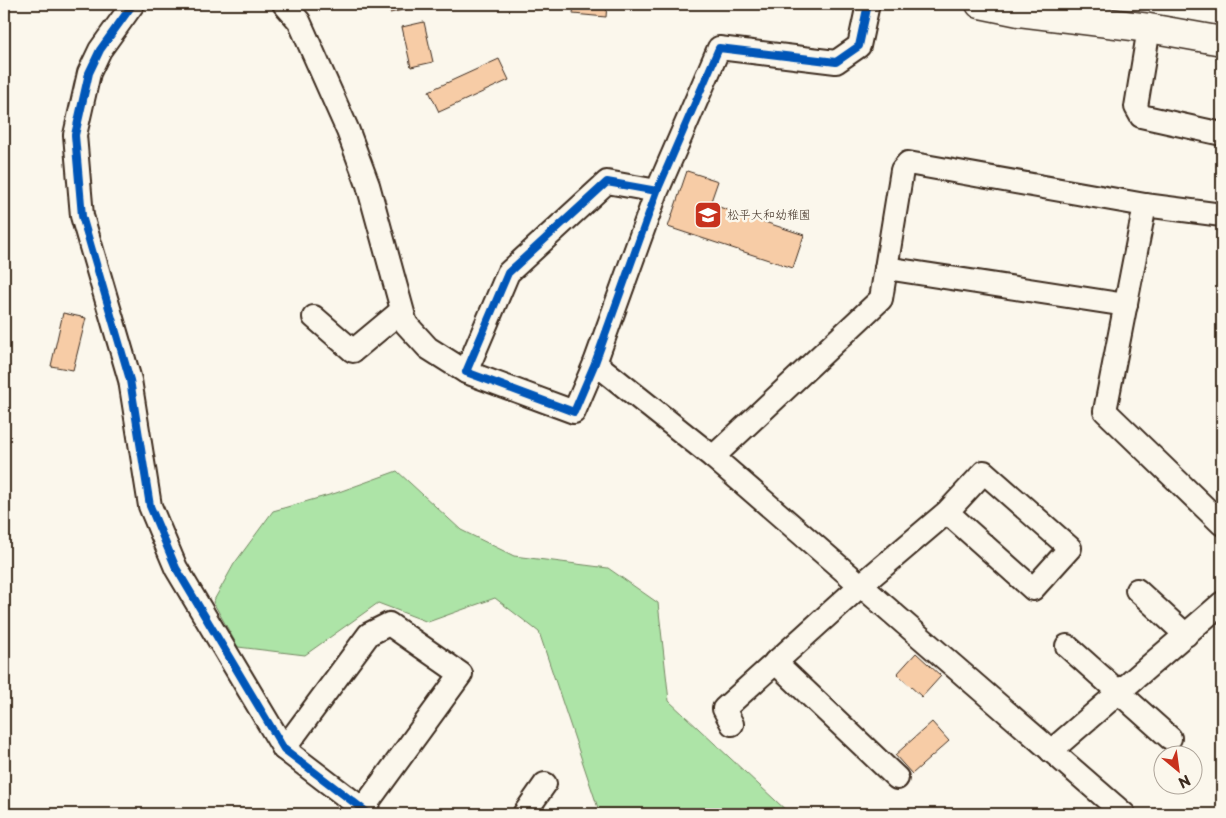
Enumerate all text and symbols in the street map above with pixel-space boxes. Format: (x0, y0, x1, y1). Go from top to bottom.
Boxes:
school or university icon: 松平大和幼稚園 (693, 200, 723, 230)
place label: 松平大和幼稚園 (727, 205, 811, 223)
north arrow (1154, 746, 1204, 796)
text: N (1175, 770, 1194, 794)

